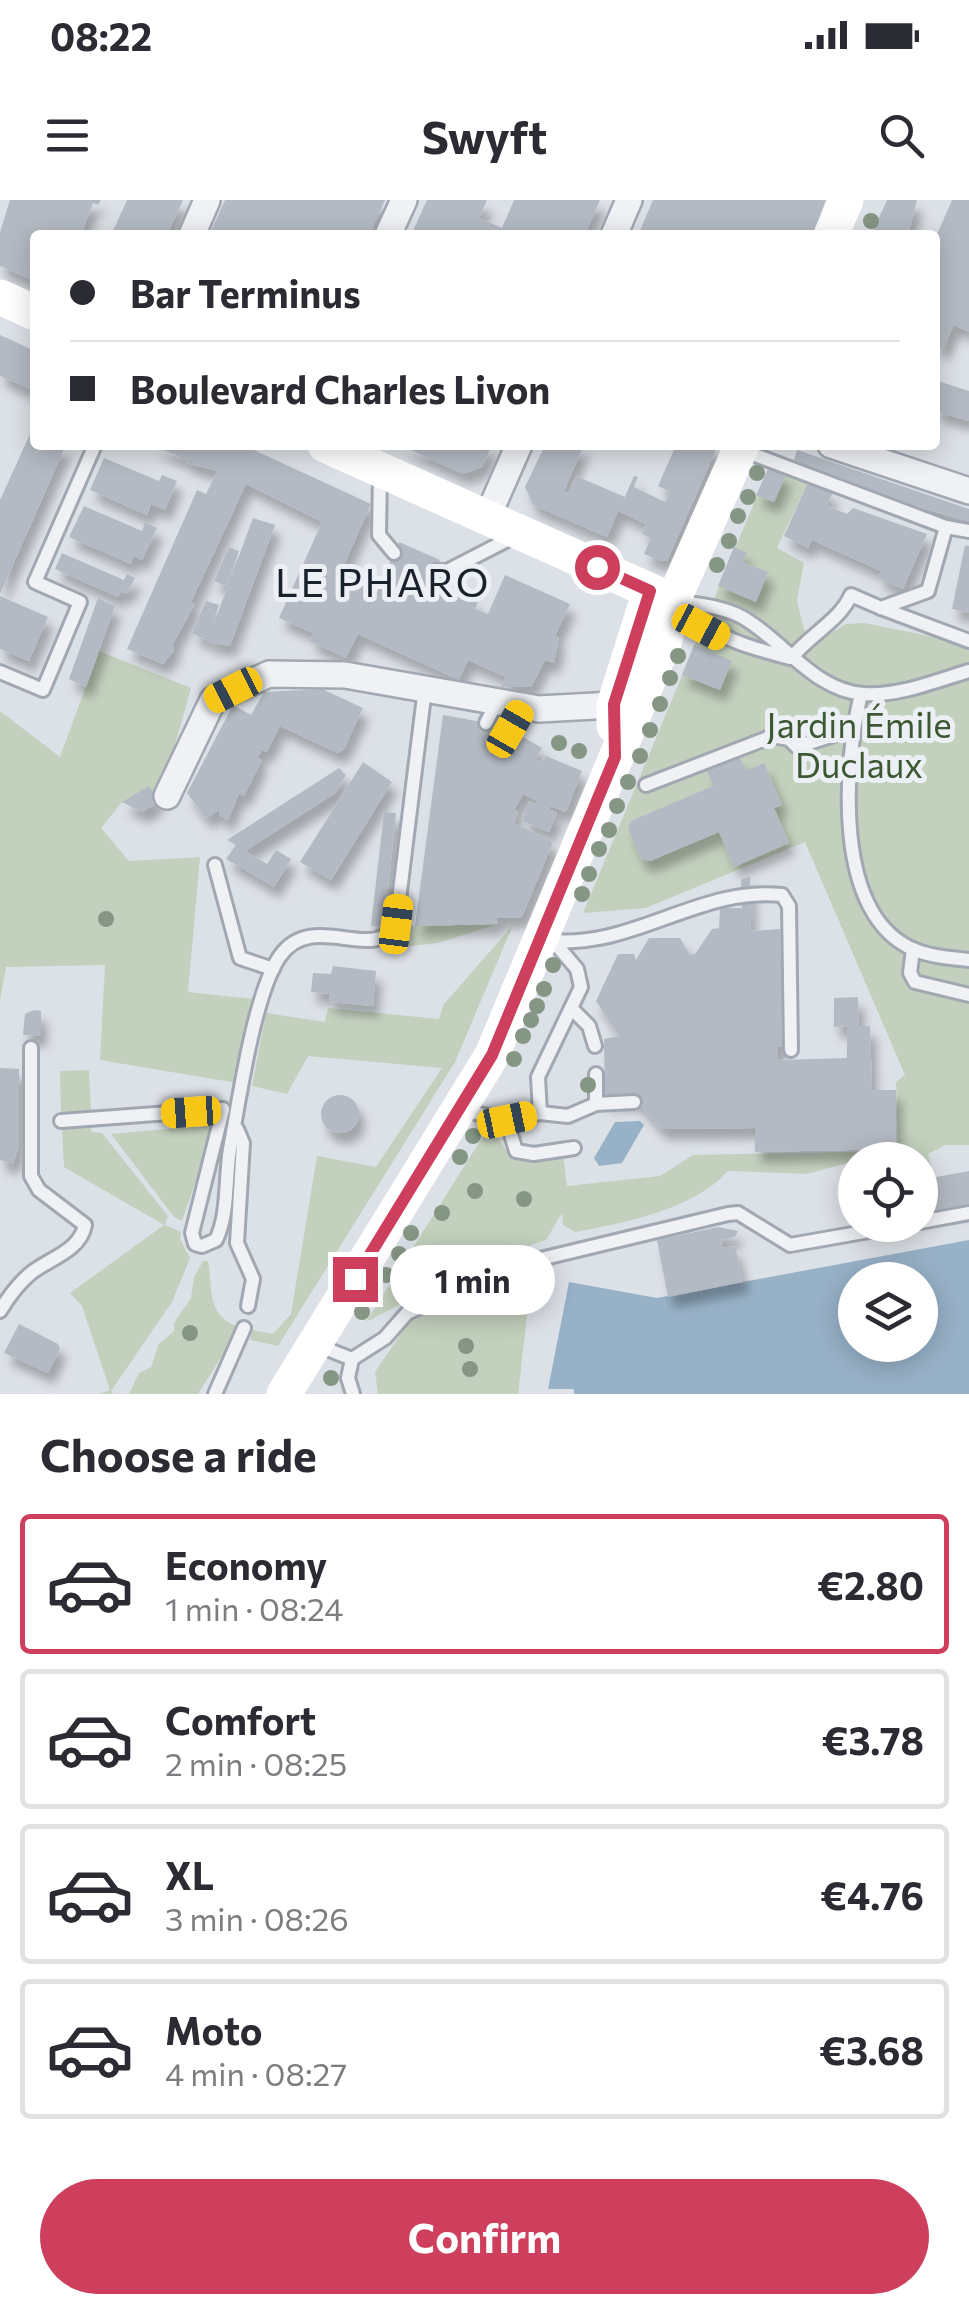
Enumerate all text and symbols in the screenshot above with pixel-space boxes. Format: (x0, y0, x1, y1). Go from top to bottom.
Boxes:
text: 08:22 (50, 12, 152, 59)
icon: menu (40, 108, 95, 163)
text: Swyft (422, 108, 547, 163)
icon: search (874, 108, 929, 163)
text: Bar Terminus (130, 269, 361, 316)
text: Boulevard Charles Livon (130, 365, 550, 412)
route start (575, 545, 620, 590)
district label: LE PHARO (275, 556, 491, 605)
car (667, 600, 735, 654)
car (199, 663, 267, 717)
car (482, 696, 538, 762)
park label: Jardin Émile Duclaux (766, 702, 952, 785)
car (377, 892, 415, 956)
car (160, 1095, 222, 1129)
car (475, 1099, 539, 1141)
map controls (838, 1142, 938, 1362)
button: locate (838, 1142, 938, 1242)
callout: 1 min (390, 1244, 555, 1314)
route end (333, 1257, 378, 1302)
text: 1 min (435, 1260, 510, 1300)
button: layers (838, 1262, 938, 1362)
text: Choose a ride (40, 1426, 317, 1481)
icon: car (45, 1539, 135, 1629)
text: Economy (165, 1541, 327, 1588)
text: €2.80 (817, 1561, 924, 1608)
text: 1 min · 08:24 (165, 1588, 343, 1628)
icon: car (45, 1694, 135, 1784)
text: Comfort (165, 1696, 316, 1743)
text: €3.78 (822, 1716, 924, 1763)
text: 2 min · 08:25 (165, 1743, 347, 1783)
icon: car (45, 1849, 135, 1939)
text: XL (165, 1851, 214, 1898)
text: €4.76 (820, 1871, 924, 1918)
text: 3 min · 08:26 (165, 1898, 349, 1938)
icon: car (45, 2004, 135, 2094)
text: Moto (165, 2006, 263, 2053)
text: €3.68 (819, 2026, 924, 2073)
text: 4 min · 08:27 (165, 2053, 347, 2093)
button: Confirm (40, 2179, 929, 2294)

